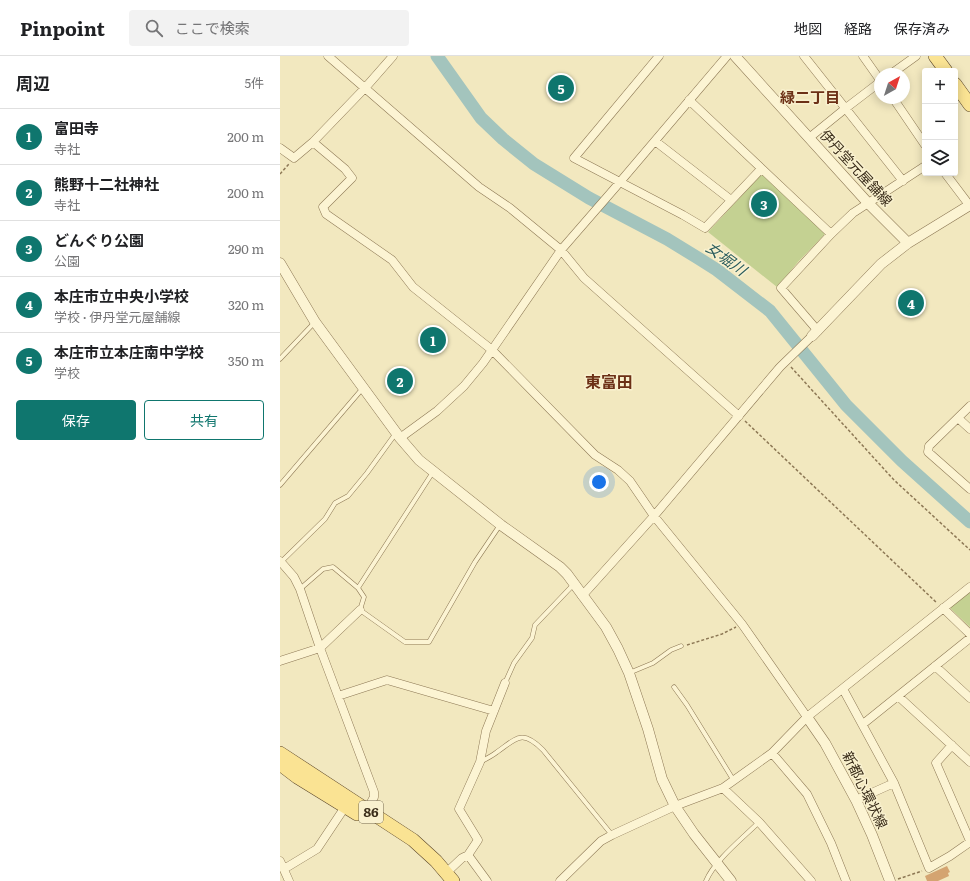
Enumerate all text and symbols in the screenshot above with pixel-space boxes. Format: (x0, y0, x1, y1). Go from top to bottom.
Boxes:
search box (129, 10, 409, 46)
text: Pinpoint (20, 14, 105, 42)
text: ここで検索 (175, 16, 250, 39)
icon: search (143, 17, 165, 39)
text: 地図 (794, 18, 822, 38)
text: 経路 (844, 18, 872, 38)
text: 保存済み (894, 18, 950, 38)
north arrow (874, 68, 910, 104)
map controls (922, 68, 958, 176)
button: + (922, 68, 958, 104)
text: 周辺 (16, 70, 50, 95)
text: 5件 (244, 73, 264, 92)
pin: 5 (548, 73, 574, 103)
district label: 緑二丁目 (780, 85, 840, 108)
button: − (922, 104, 958, 140)
text: 富田寺 (54, 116, 99, 139)
street label: 伊丹堂元屋舗線 (816, 125, 897, 210)
text: 1 (26, 127, 32, 146)
text: 200 m (227, 127, 264, 146)
text: 寺社 (54, 139, 80, 158)
button: layers (922, 140, 958, 176)
text: 熊野十二社神社 (54, 172, 159, 195)
text: 2 (26, 183, 32, 202)
text: 200 m (227, 183, 264, 202)
pin: 3 (751, 189, 777, 219)
text: 寺社 (54, 195, 80, 214)
text: どんぐり公園 (54, 228, 144, 251)
water label: 女堀川 (702, 235, 753, 281)
text: 3 (25, 239, 33, 258)
text: 290 m (228, 239, 264, 258)
text: 公園 (54, 251, 80, 270)
text: 本庄市立中央小学校 (54, 284, 189, 307)
pin: 4 (898, 288, 924, 318)
text: 4 (25, 295, 33, 314)
text: 320 m (228, 295, 264, 314)
text: 学校 · 伊丹堂元屋舗線 (54, 307, 181, 326)
pin: 1 (420, 325, 446, 355)
text: 本庄市立本庄南中学校 (54, 340, 204, 363)
text: 5 (25, 351, 33, 370)
text: 350 m (228, 351, 264, 370)
text: 学校 (54, 363, 80, 382)
pin: 2 (387, 366, 413, 396)
district label: 東富田 (585, 369, 633, 393)
button: 保存 (16, 400, 136, 440)
button: 共有 (144, 400, 264, 440)
your location (589, 472, 609, 492)
street label: 新都心環状線 (838, 747, 893, 832)
road number: 86 (359, 801, 383, 823)

